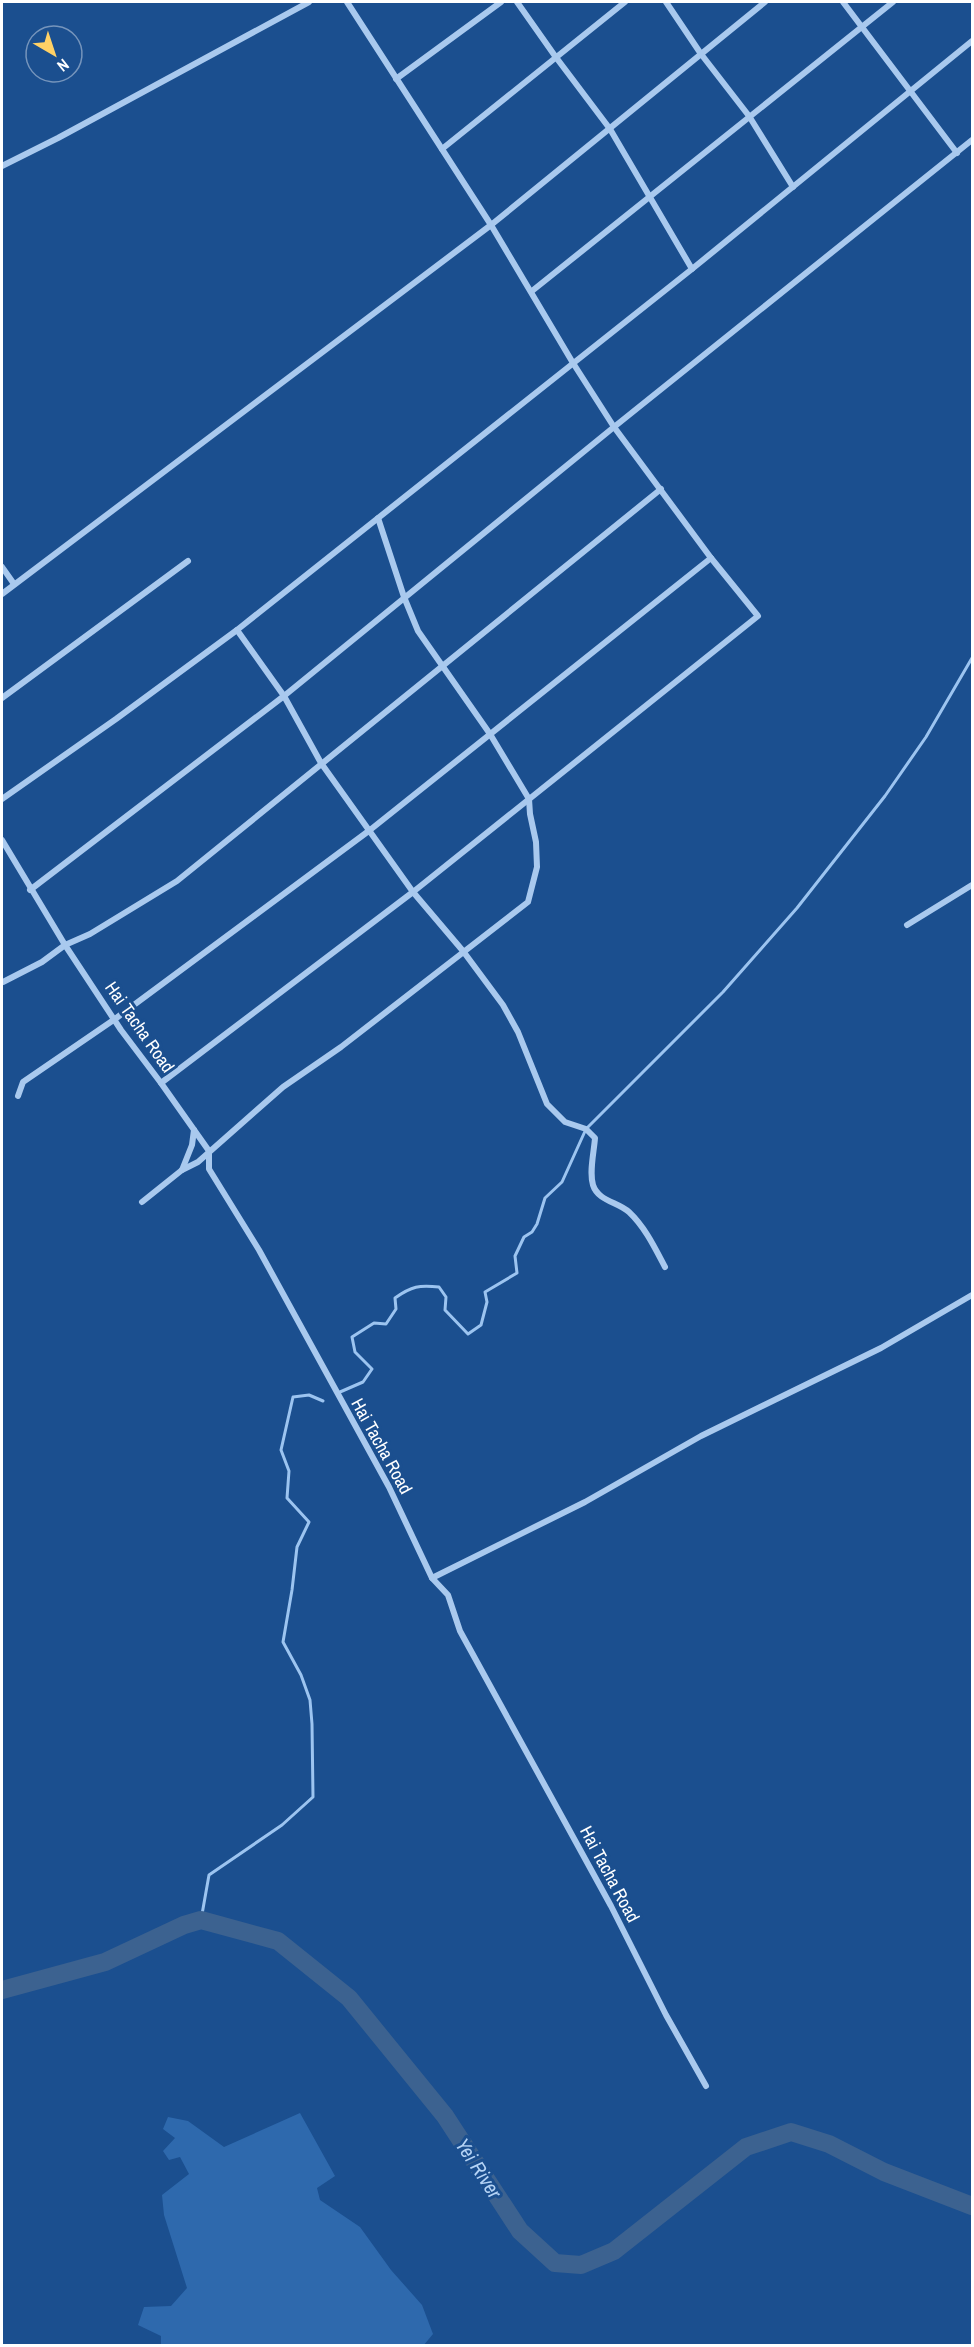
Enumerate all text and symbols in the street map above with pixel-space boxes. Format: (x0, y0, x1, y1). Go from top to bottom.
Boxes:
north arrow (24, 24, 84, 84)
text: N (53, 54, 74, 77)
street label: Hai Tacha Road (99, 976, 181, 1078)
street label: Hai Tacha Road (345, 1394, 419, 1498)
street label: Hai Tacha Road (574, 1821, 646, 1927)
water label: Yei River (450, 2133, 509, 2204)

